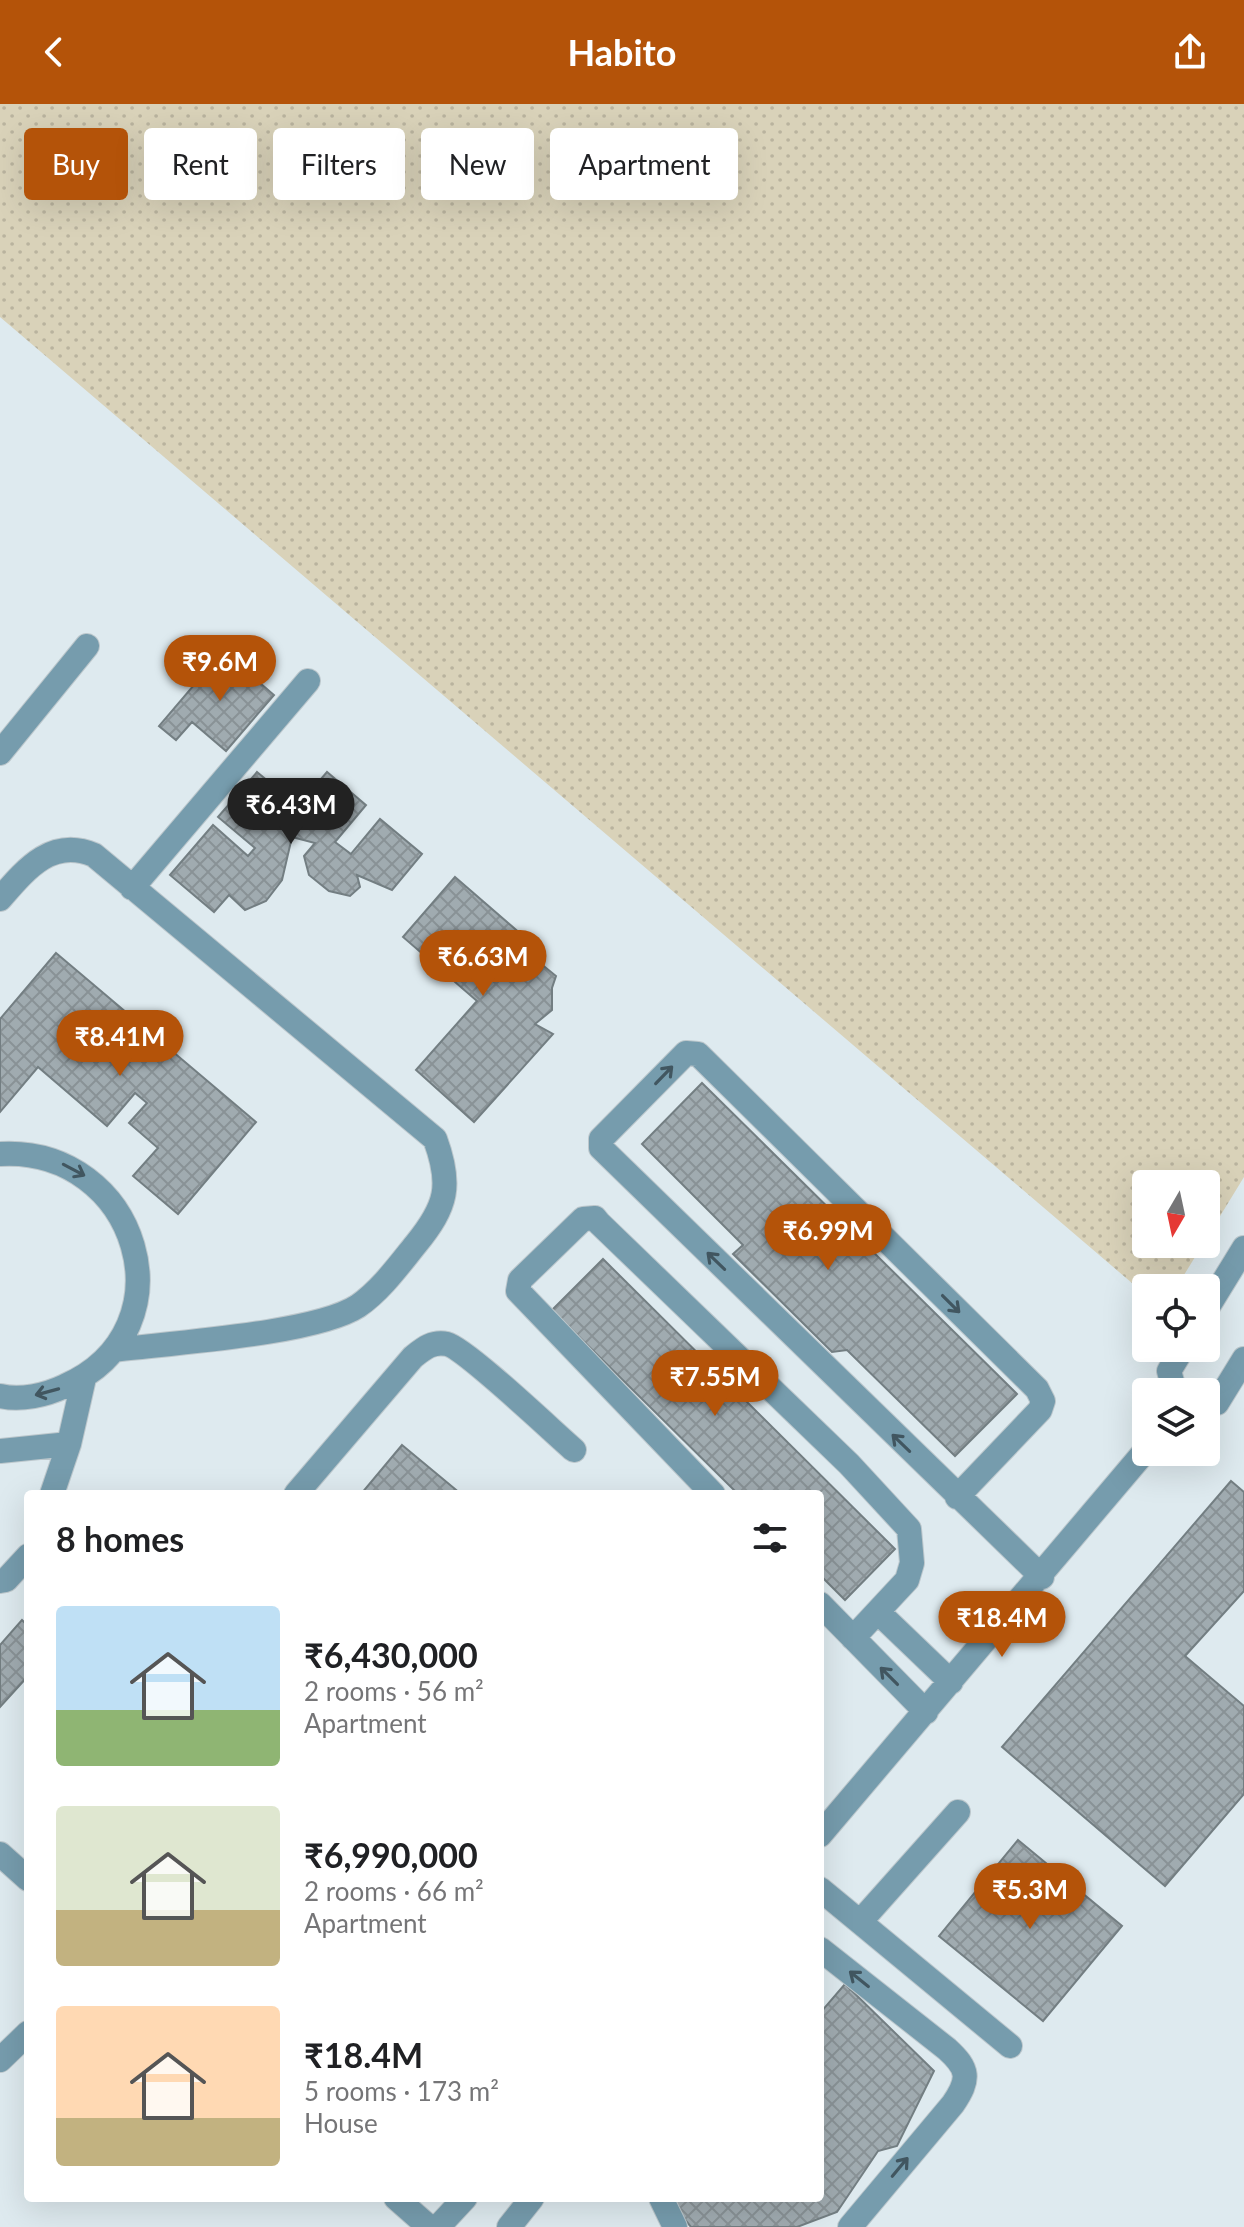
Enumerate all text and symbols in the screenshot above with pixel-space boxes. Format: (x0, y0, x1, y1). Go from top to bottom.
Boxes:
icon: back (32, 30, 76, 74)
text: Habito (567, 30, 677, 74)
icon: share (1168, 30, 1212, 74)
chip: Buy (24, 128, 128, 200)
chip: Rent (144, 128, 257, 200)
chip: Filters (273, 128, 405, 200)
chip: New (421, 128, 534, 200)
chip: Apartment (550, 128, 738, 200)
pin: ₹9.6M (164, 635, 276, 703)
text: ₹9.6M (182, 645, 258, 677)
pin: ₹6.43M (226, 778, 356, 846)
text: ₹6.43M (245, 788, 337, 820)
pin: ₹6.63M (418, 930, 548, 998)
text: ₹6.63M (437, 940, 529, 972)
pin: ₹8.41M (55, 1010, 185, 1078)
text: ₹8.41M (74, 1020, 166, 1052)
one-way arrow (654, 1066, 673, 1085)
one-way arrow (62, 1163, 86, 1179)
north arrow (1132, 1170, 1220, 1258)
map controls (1132, 1170, 1220, 1466)
pin: ₹6.99M (763, 1204, 893, 1272)
text: ₹6.99M (782, 1214, 874, 1246)
one-way arrow (707, 1252, 726, 1271)
button: locate (1132, 1274, 1220, 1362)
one-way arrow (942, 1294, 961, 1314)
pin: ₹7.55M (650, 1350, 780, 1418)
text: ₹7.55M (669, 1360, 761, 1392)
button: layers (1132, 1378, 1220, 1466)
one-way arrow (34, 1385, 60, 1400)
one-way arrow (892, 1434, 911, 1453)
icon: filters (748, 1516, 792, 1560)
text: 8 homes (56, 1518, 184, 1559)
pin: ₹18.4M (937, 1591, 1067, 1659)
text: ₹18.4M (956, 1601, 1048, 1633)
text: ₹6,430,000 (304, 1634, 478, 1675)
icon: home (120, 1638, 216, 1734)
one-way arrow (880, 1666, 899, 1686)
text: 2 rooms · 56 m² (304, 1675, 484, 1707)
text: Apartment (304, 1707, 427, 1739)
text: ₹6,990,000 (304, 1834, 478, 1875)
icon: home (120, 1838, 216, 1934)
pin: ₹5.3M (974, 1863, 1086, 1931)
text: ₹5.3M (992, 1873, 1068, 1905)
text: 2 rooms · 66 m² (304, 1875, 484, 1907)
text: Apartment (304, 1907, 427, 1939)
one-way arrow (849, 1971, 870, 1988)
text: ₹18.4M (304, 2034, 423, 2075)
icon: home (120, 2038, 216, 2134)
text: 5 rooms · 173 m² (304, 2075, 499, 2107)
text: House (304, 2107, 378, 2139)
one-way arrow (891, 2157, 909, 2178)

